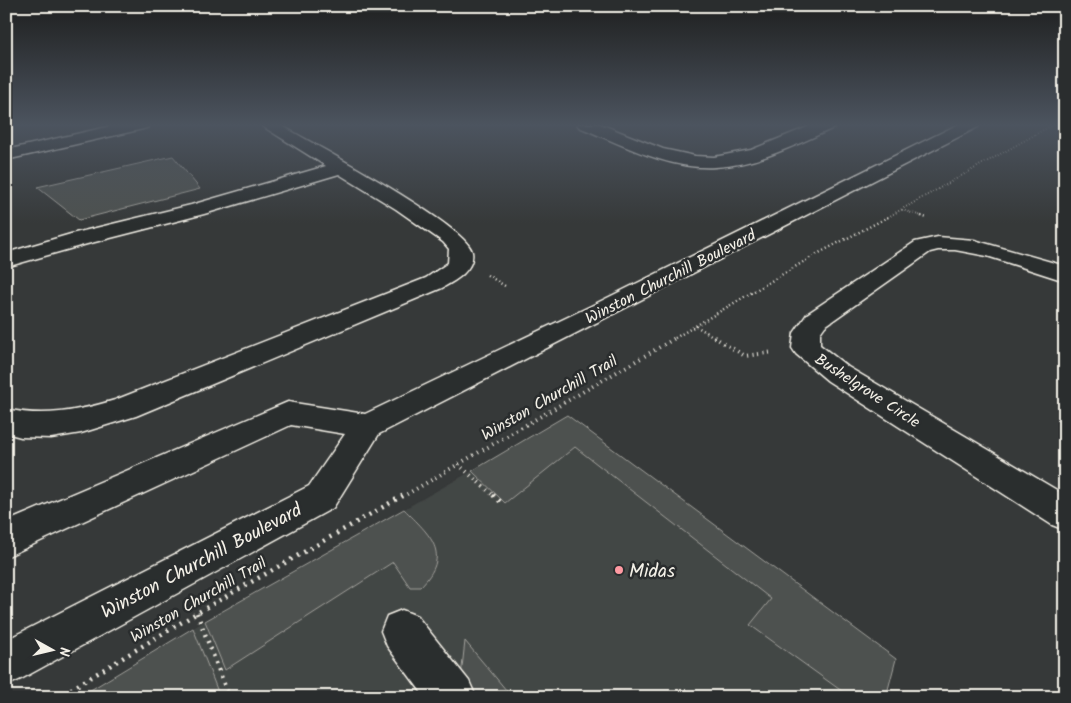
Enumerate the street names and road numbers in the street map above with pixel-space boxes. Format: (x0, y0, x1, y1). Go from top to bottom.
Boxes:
street label: Winston Churchill Boulevard (581, 223, 761, 331)
street label: Bushelgrove Circle (809, 348, 925, 435)
street label: Winston Churchill Trail (477, 349, 623, 448)
street label: Winston Churchill Boulevard (96, 496, 308, 628)
street label: Winston Churchill Trail (126, 551, 272, 650)

